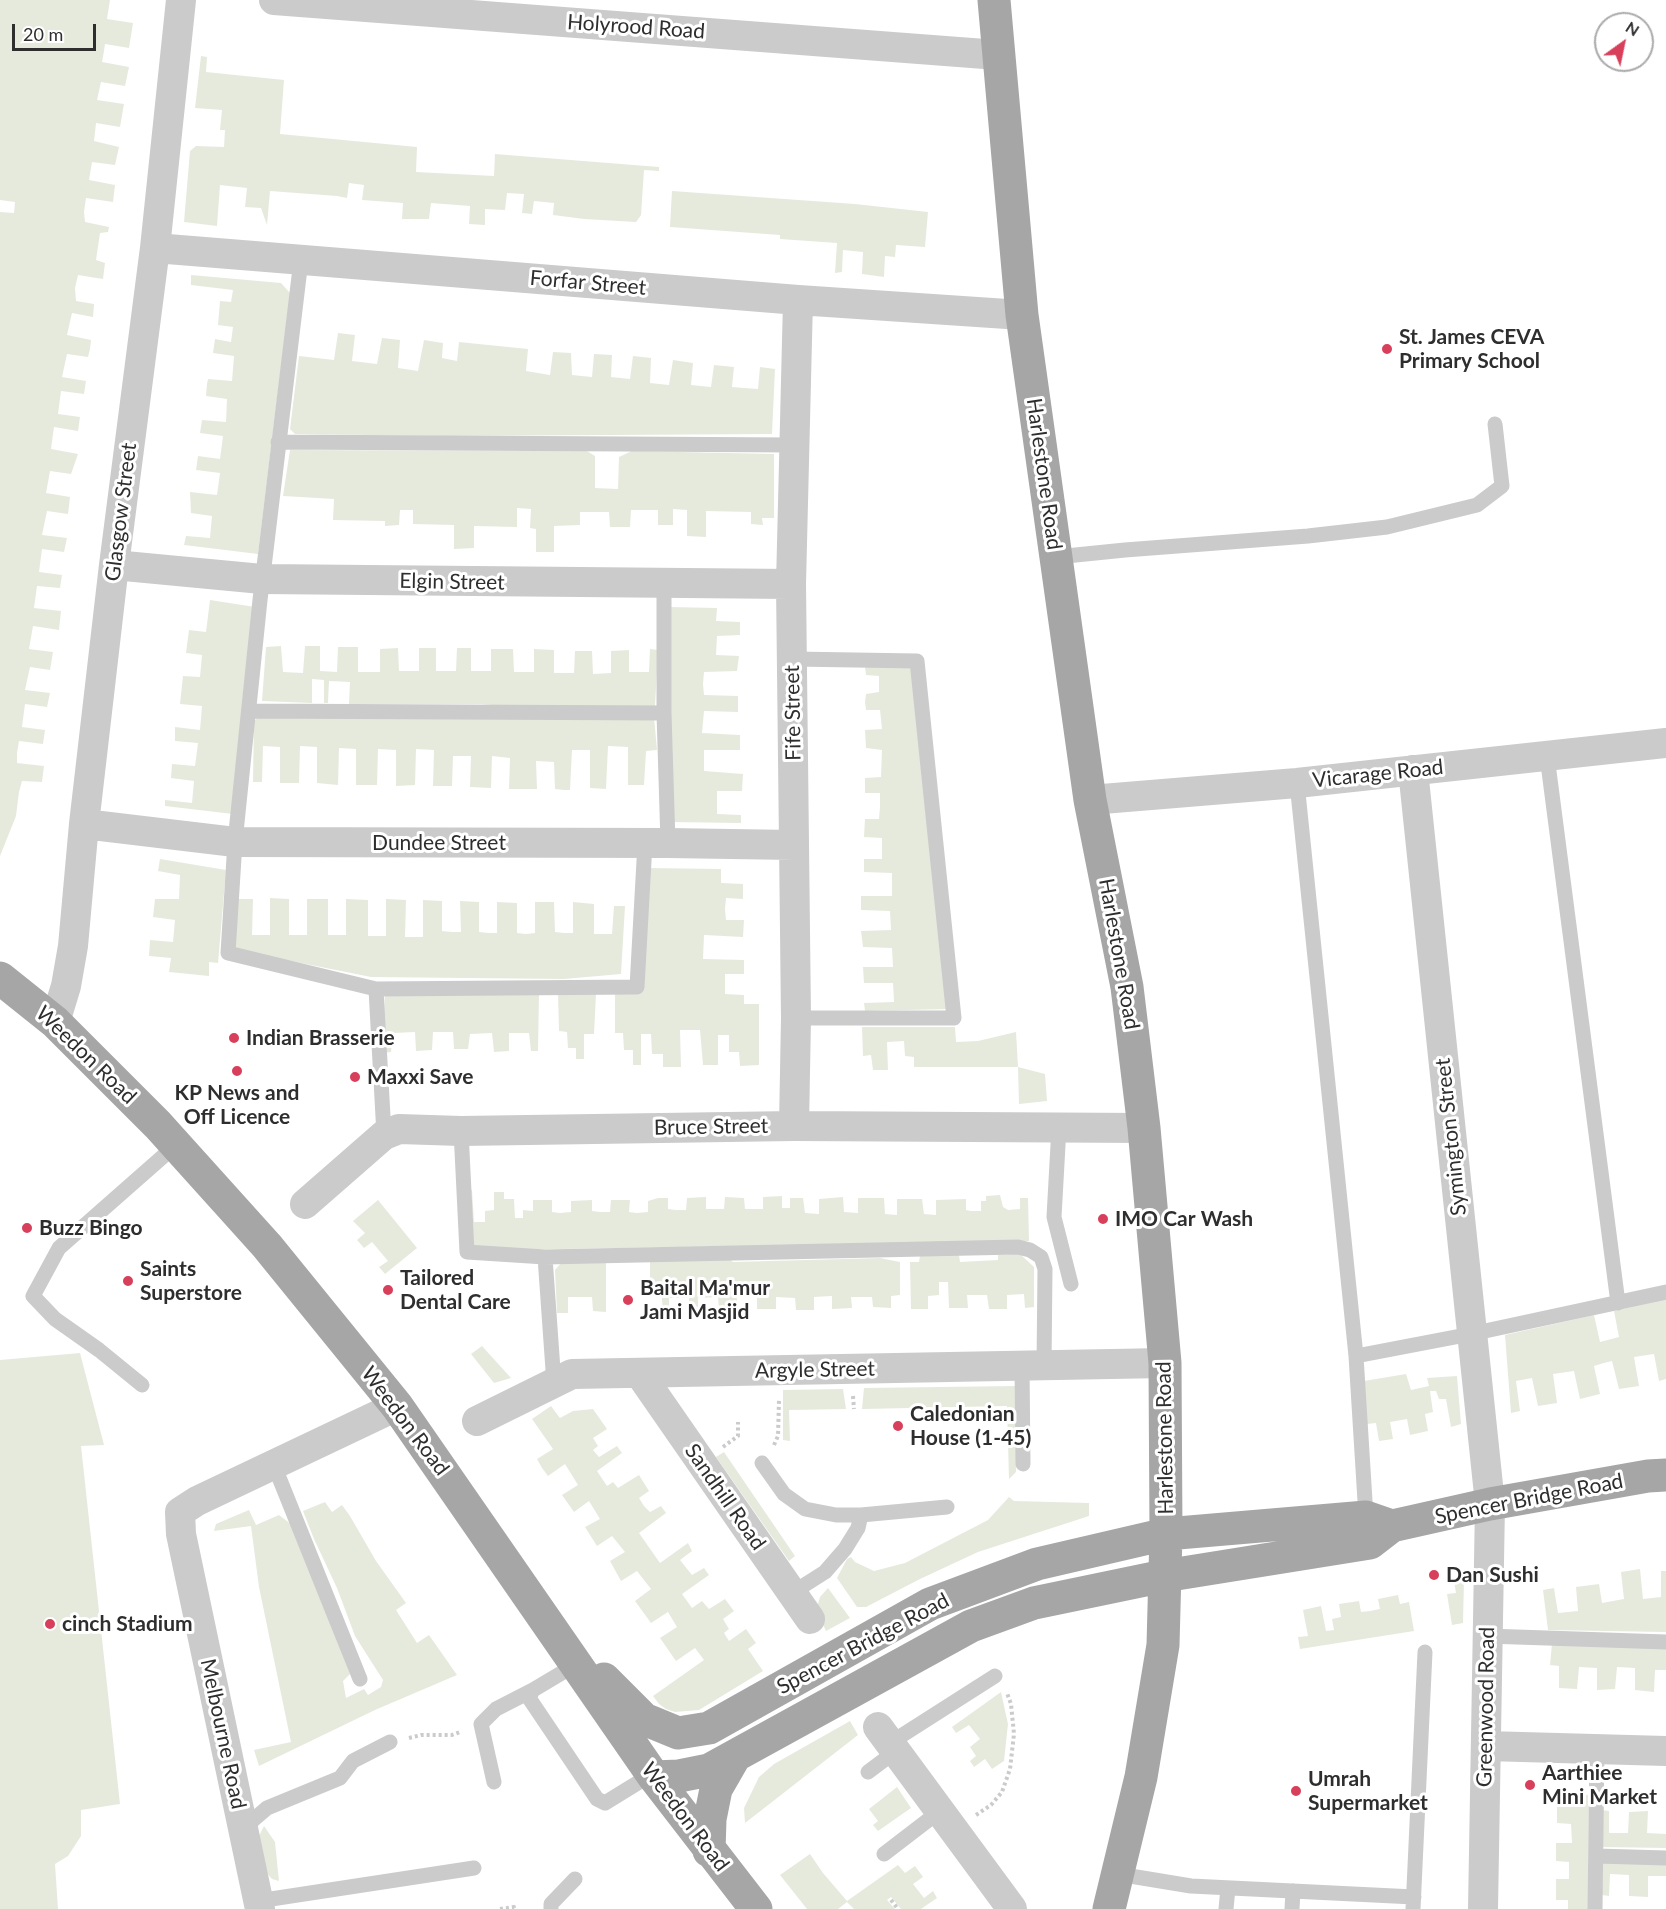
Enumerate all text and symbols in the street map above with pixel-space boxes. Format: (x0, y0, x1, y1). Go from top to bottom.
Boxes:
street label: Holyrood Road (566, 10, 706, 44)
scale bar (15, 12, 99, 50)
north arrow (1594, 12, 1654, 72)
text: N (1623, 17, 1643, 39)
text: 20 m (23, 23, 63, 45)
street label: Forfar Street (529, 265, 647, 301)
place label: St. James CEVA Primary School (1399, 324, 1544, 374)
marker: St. James CEVA Primary School (1380, 342, 1394, 356)
street label: Harlestone Road (1021, 396, 1067, 552)
street label: Glasgow Street (100, 441, 142, 583)
street label: Elgin Street (399, 568, 505, 596)
street label: Fife Street (780, 665, 806, 761)
street label: Vicarage Road (1311, 755, 1445, 793)
street label: Dundee Street (372, 830, 506, 856)
street label: Harlestone Road (1093, 876, 1145, 1032)
street label: Weedon Road (30, 1001, 142, 1109)
place label: Indian Brasserie (246, 1025, 395, 1051)
marker: Indian Brasserie (227, 1031, 241, 1045)
street label: Symington Street (1430, 1057, 1472, 1217)
marker: KP News and Off Licence (230, 1064, 244, 1078)
place label: Maxxi Save (367, 1064, 473, 1090)
marker: Maxxi Save (348, 1070, 362, 1084)
place label: KP News and Off Licence (175, 1080, 299, 1130)
street label: Bruce Street (654, 1113, 768, 1141)
place label: IMO Car Wash (1115, 1206, 1253, 1232)
marker: IMO Car Wash (1096, 1212, 1110, 1226)
place label: Buzz Bingo (39, 1215, 143, 1241)
marker: Buzz Bingo (20, 1221, 34, 1235)
place label: Saints Superstore (140, 1256, 242, 1306)
place label: Tailored Dental Care (400, 1265, 511, 1315)
marker: Saints Superstore (121, 1274, 135, 1288)
place label: Baital Ma'mur Jami Masjid (640, 1275, 770, 1325)
marker: Tailored Dental Care (381, 1283, 395, 1297)
marker: Baital Ma'mur Jami Masjid (621, 1293, 635, 1307)
street label: Argyle Street (755, 1356, 875, 1384)
street label: Weedon Road (356, 1361, 454, 1481)
street label: Harlestone Road (1151, 1361, 1179, 1515)
place label: Caledonian House (1-45) (910, 1401, 1031, 1451)
marker: Caledonian House (1-45) (891, 1419, 905, 1433)
street label: Sandhill Road (679, 1439, 771, 1555)
street label: Spencer Bridge Road (1433, 1468, 1625, 1530)
place label: Dan Sushi (1446, 1562, 1539, 1588)
marker: Dan Sushi (1427, 1568, 1441, 1582)
street label: Spencer Bridge Road (773, 1588, 953, 1700)
place label: cinch Stadium (62, 1611, 193, 1637)
marker: cinch Stadium (43, 1617, 57, 1631)
street label: Greenwood Road (1472, 1627, 1500, 1787)
street label: Melbourne Road (195, 1657, 251, 1811)
street label: Weedon Road (636, 1757, 734, 1877)
place label: Aarthiee Mini Market (1542, 1760, 1657, 1810)
place label: Umrah Supermarket (1308, 1766, 1428, 1816)
marker: Aarthiee Mini Market (1523, 1778, 1537, 1792)
marker: Umrah Supermarket (1289, 1784, 1303, 1798)

